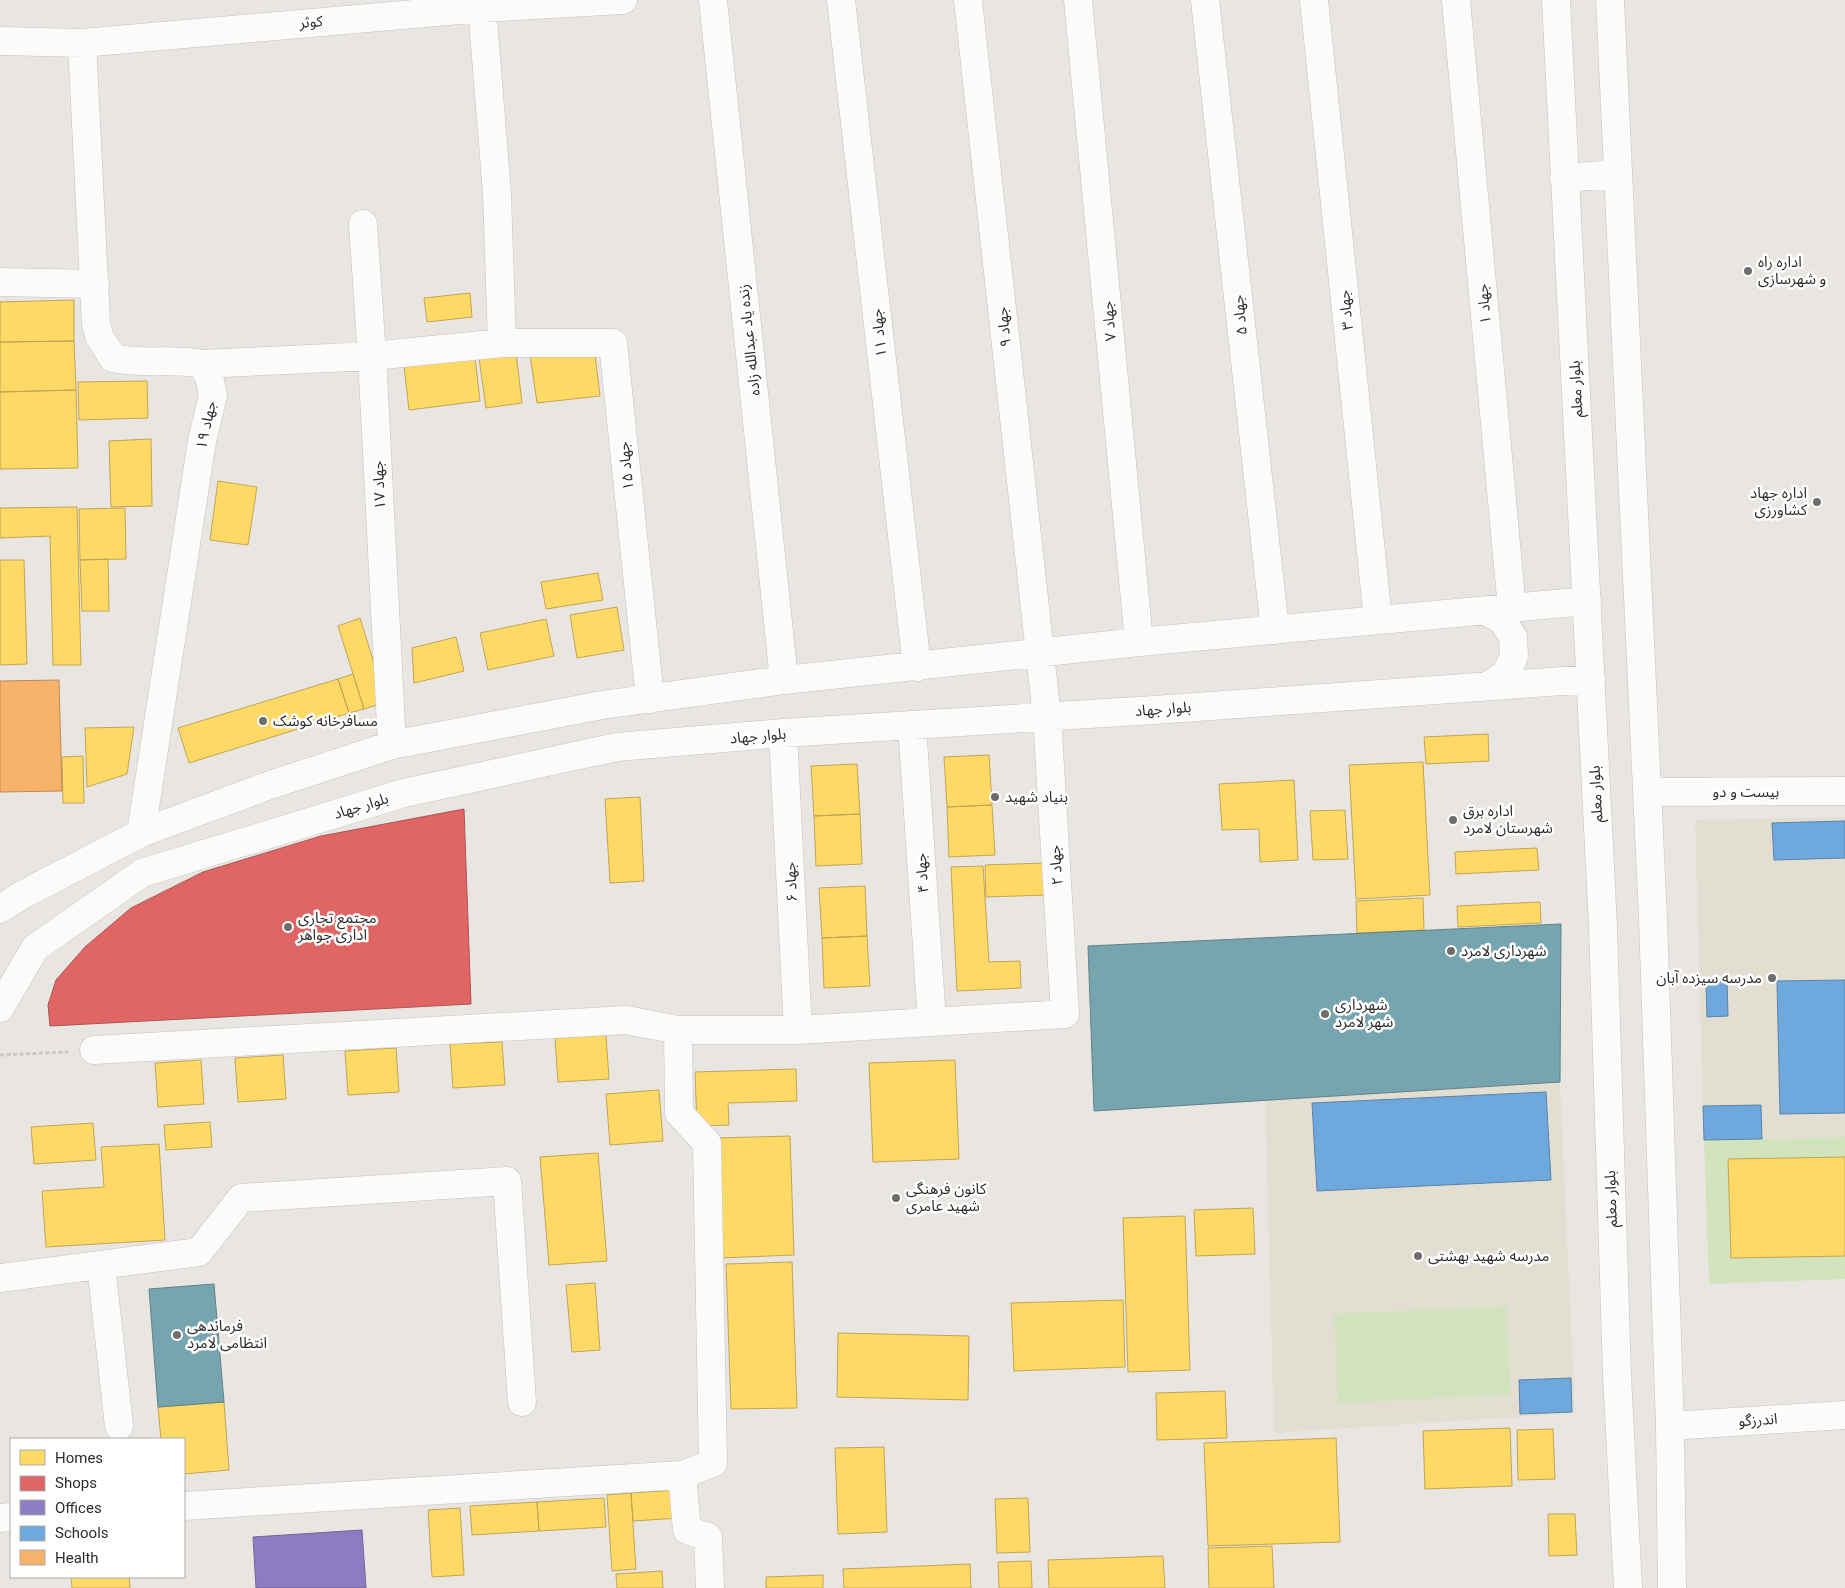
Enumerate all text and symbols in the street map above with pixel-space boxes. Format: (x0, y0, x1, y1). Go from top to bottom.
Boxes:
street label: کوثر (297, 12, 324, 32)
place label: اداره راه و شهرسازی (1758, 253, 1826, 288)
marker: اداره راه و شهرسازی (1742, 265, 1754, 277)
street label: زنده یاد عبدالله زاده (734, 283, 764, 397)
street label: جهاد ۱ (1473, 283, 1495, 325)
street label: جهاد ۳ (1335, 289, 1357, 331)
street label: جهاد ۵ (1229, 294, 1251, 336)
street label: جهاد ۷ (1098, 300, 1120, 342)
street label: جهاد ۹ (993, 306, 1015, 348)
street label: جهاد ۱۱ (867, 308, 891, 358)
street label: بلوار معلم (1566, 360, 1588, 418)
street label: جهاد ۱۹ (192, 399, 220, 451)
street label: جهاد ۱۵ (614, 441, 638, 491)
street label: جهاد ۱۷ (369, 460, 389, 510)
place label: اداره جهاد کشاورزی (1750, 484, 1808, 519)
marker: اداره جهاد کشاورزی (1811, 496, 1823, 508)
street label: بلوار جهاد (1134, 698, 1192, 720)
place label: مسافرخانه کوشک (273, 712, 378, 730)
marker: مسافرخانه کوشک (257, 715, 269, 727)
street label: بلوار جهاد (729, 725, 787, 747)
street label: بلوار معلم (1586, 765, 1608, 823)
street label: بیست و دو (1713, 783, 1779, 801)
place label: بنیاد شهید (1005, 788, 1068, 806)
street label: بلوار جهاد (331, 789, 391, 823)
marker: بنیاد شهید (989, 791, 1001, 803)
place label: اداره برق شهرستان لامرد (1463, 802, 1553, 837)
marker: اداره برق شهرستان لامرد (1447, 814, 1459, 826)
street label: جهاد ۲ (1046, 844, 1066, 886)
street label: جهاد ۴ (912, 852, 932, 894)
street label: جهاد ۶ (781, 861, 801, 903)
place label: مجتمع تجاری اداری جواهر (297, 909, 377, 944)
marker: مجتمع تجاری اداری جواهر (282, 921, 294, 933)
place label: شهرداری لامرد (1461, 942, 1547, 960)
marker: شهرداری لامرد (1445, 945, 1457, 957)
place label: مدرسه سیزده آبان (1656, 969, 1762, 987)
marker: مدرسه سیزده آبان (1766, 972, 1778, 984)
place label: شهرداری شهر لامرد (1335, 996, 1394, 1031)
marker: شهرداری شهر لامرد (1319, 1008, 1331, 1020)
street label: بلوار معلم (1601, 1170, 1623, 1228)
place label: کانون فرهنگی شهید عامری (906, 1180, 987, 1215)
marker: کانون فرهنگی شهید عامری (890, 1192, 902, 1204)
place label: مدرسه شهید بهشتی (1428, 1247, 1549, 1265)
marker: مدرسه شهید بهشتی (1412, 1250, 1424, 1262)
place label: فرماندهی انتظامی لامرد (187, 1317, 267, 1352)
marker: فرماندهی انتظامی لامرد (171, 1329, 183, 1341)
street label: اندرزگو (1738, 1410, 1778, 1430)
legend (10, 1438, 185, 1578)
text: Homes (55, 1449, 103, 1467)
text: Shops (55, 1474, 97, 1492)
text: Offices (55, 1499, 102, 1517)
text: Schools (55, 1524, 109, 1542)
text: Health (55, 1549, 99, 1567)

